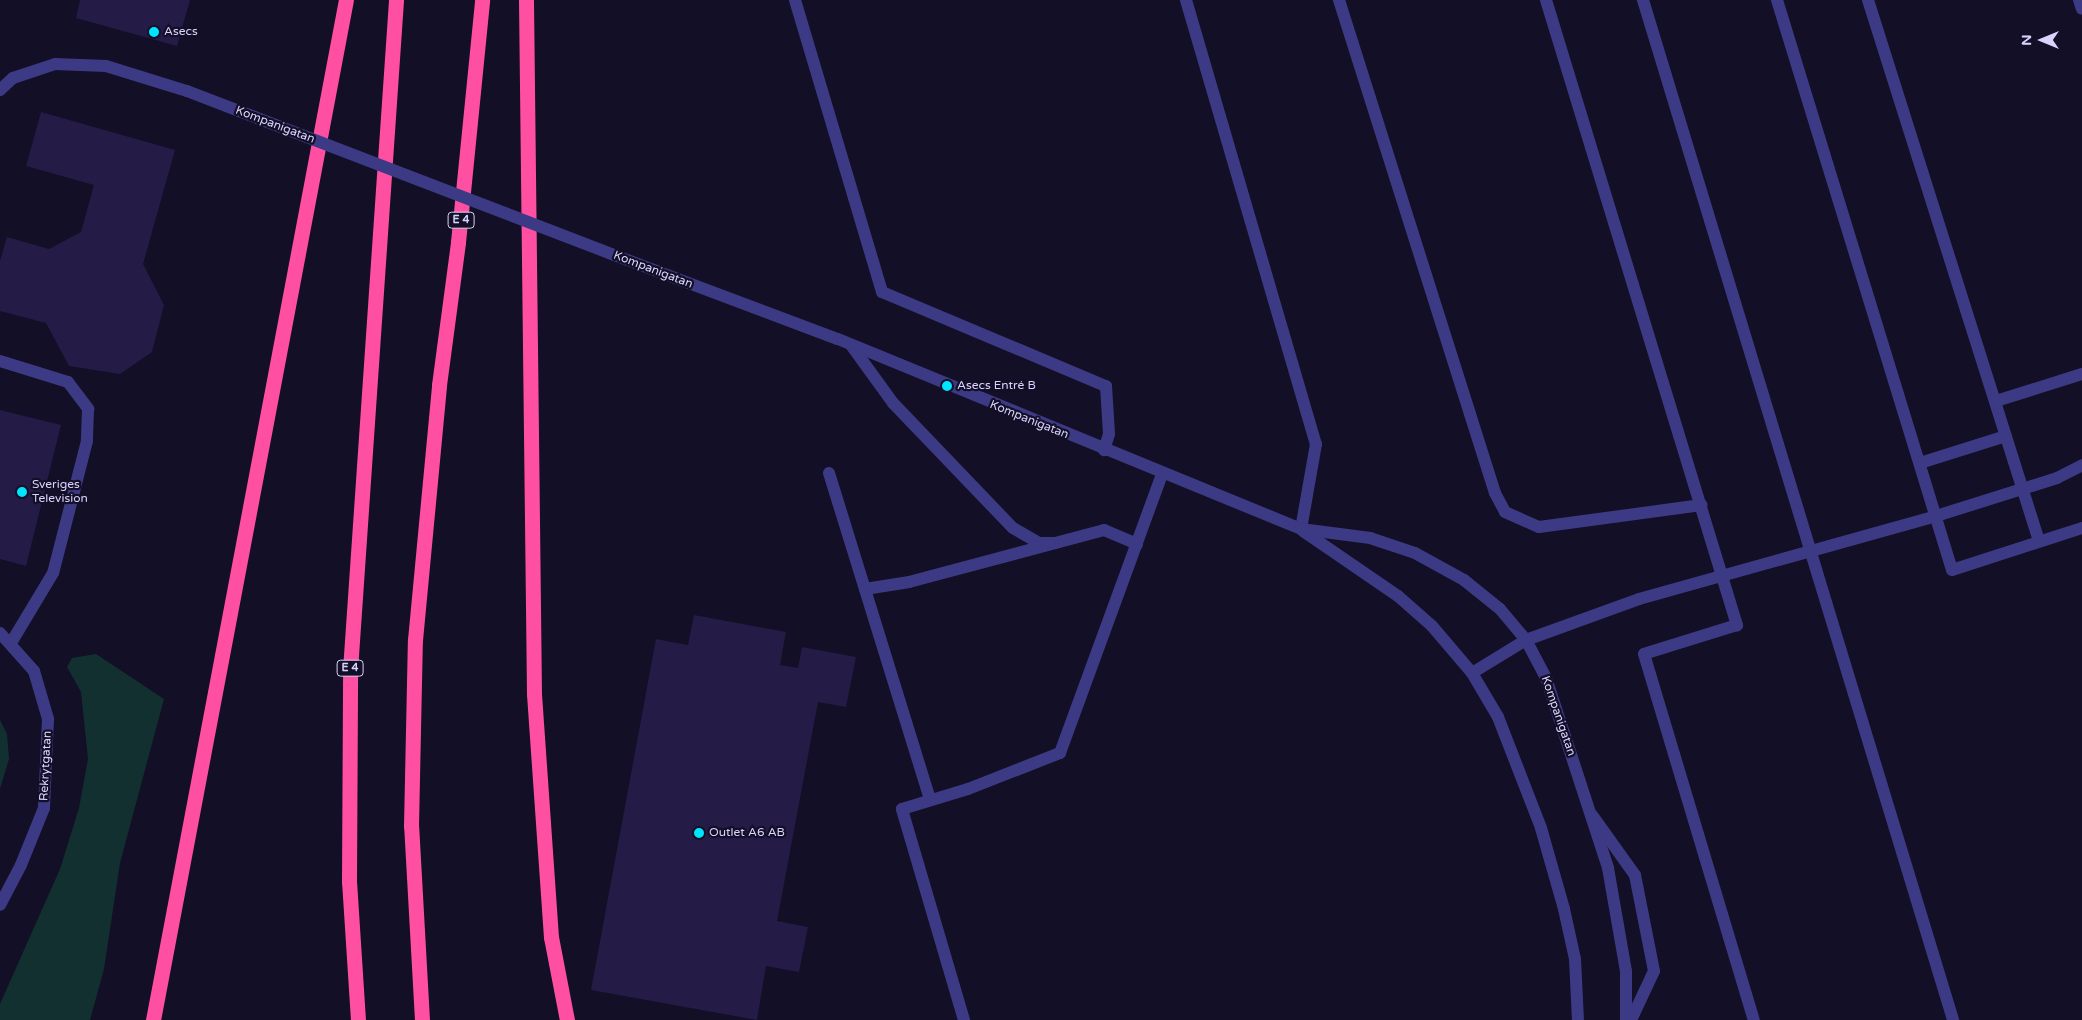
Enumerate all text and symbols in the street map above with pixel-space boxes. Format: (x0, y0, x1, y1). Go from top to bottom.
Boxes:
north arrow (2017, 15, 2067, 65)
place label: Asecs (164, 25, 198, 39)
marker: Asecs (148, 26, 160, 38)
text: N (2018, 34, 2035, 46)
street label: Kompanigatan (233, 103, 317, 147)
road number: E 4 (447, 212, 475, 228)
street label: Kompanigatan (611, 248, 695, 292)
place label: Asecs Entré B (957, 379, 1036, 393)
marker: Asecs Entré B (941, 380, 953, 392)
street label: Kompanigatan (987, 398, 1071, 442)
place label: Sveriges Television (32, 478, 88, 506)
marker: Sveriges Television (16, 486, 28, 498)
road number: E 4 (336, 660, 364, 676)
street label: Kompanigatan (1538, 674, 1578, 758)
street label: Rekrytgatan (37, 730, 55, 802)
place label: Outlet A6 AB (709, 826, 785, 840)
marker: Outlet A6 AB (693, 827, 705, 839)

